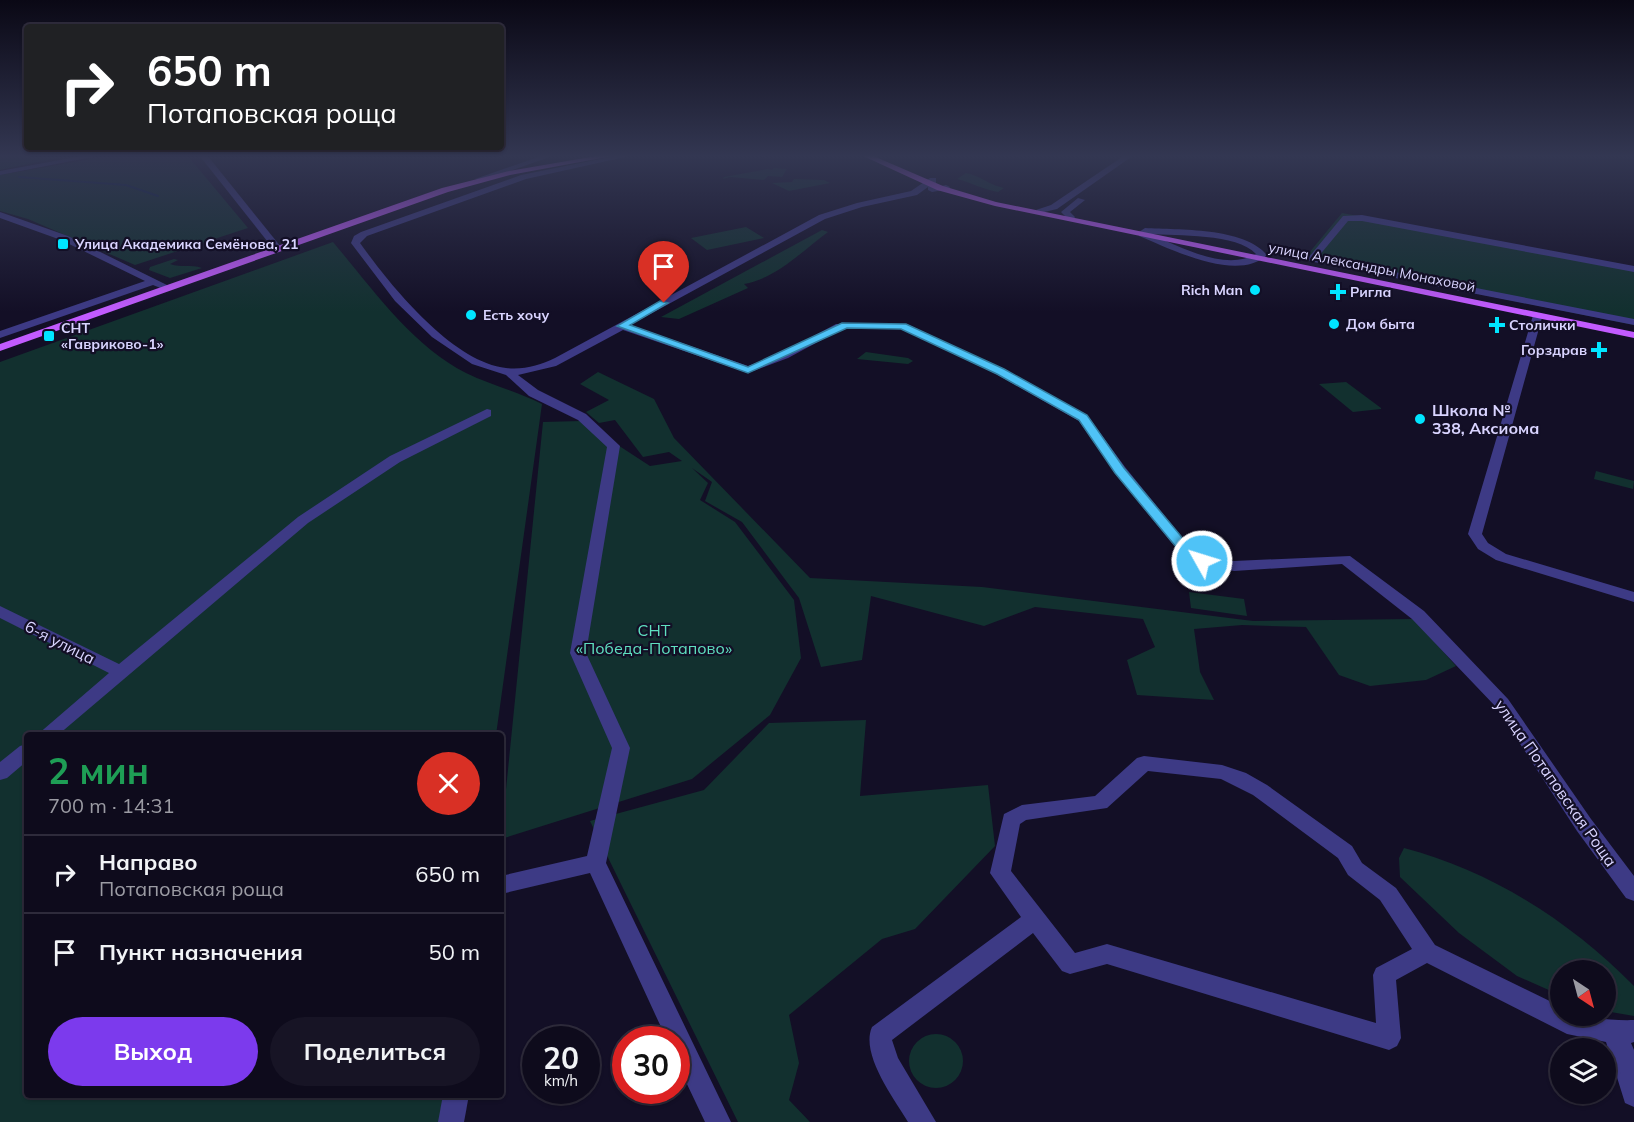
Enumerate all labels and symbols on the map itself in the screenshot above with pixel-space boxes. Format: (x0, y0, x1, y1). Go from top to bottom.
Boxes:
place label: Улица Академика Семёнова, 21 (74, 235, 298, 253)
marker: Улица Академика Семёнова, 21 (56, 237, 70, 251)
street label: улица Александры Монаховой (1267, 238, 1477, 296)
pin (638, 241, 689, 303)
place label: Rich Man (1181, 281, 1243, 299)
marker: Rich Man (1248, 283, 1262, 297)
place label: Ригла (1350, 283, 1391, 301)
marker: Ригла (1331, 285, 1345, 299)
place label: Есть хочу (483, 306, 549, 324)
marker: Есть хочу (464, 308, 478, 322)
place label: Дом быта (1346, 315, 1415, 333)
place label: Столички (1509, 316, 1576, 334)
marker: Дом быта (1327, 317, 1341, 331)
marker: Столички (1490, 318, 1504, 332)
place label: СНТ «Гавриково-1» (61, 319, 164, 353)
marker: СНТ «Гавриково-1» (42, 329, 56, 343)
place label: Горздрав (1521, 341, 1587, 359)
marker: Горздрав (1592, 343, 1606, 357)
place label: Школа № 338, Аксиома (1432, 400, 1539, 438)
marker: Школа № 338, Аксиома (1413, 412, 1427, 426)
position arrow (1170, 529, 1234, 593)
street label: 6-я улица (22, 616, 98, 668)
park label: СНТ «Победа-Потапово» (576, 620, 732, 658)
street label: улица Потаповская Роща (1491, 696, 1621, 870)
north arrow (1550, 960, 1616, 1026)
speed limit sign: 30 (612, 1026, 690, 1104)

